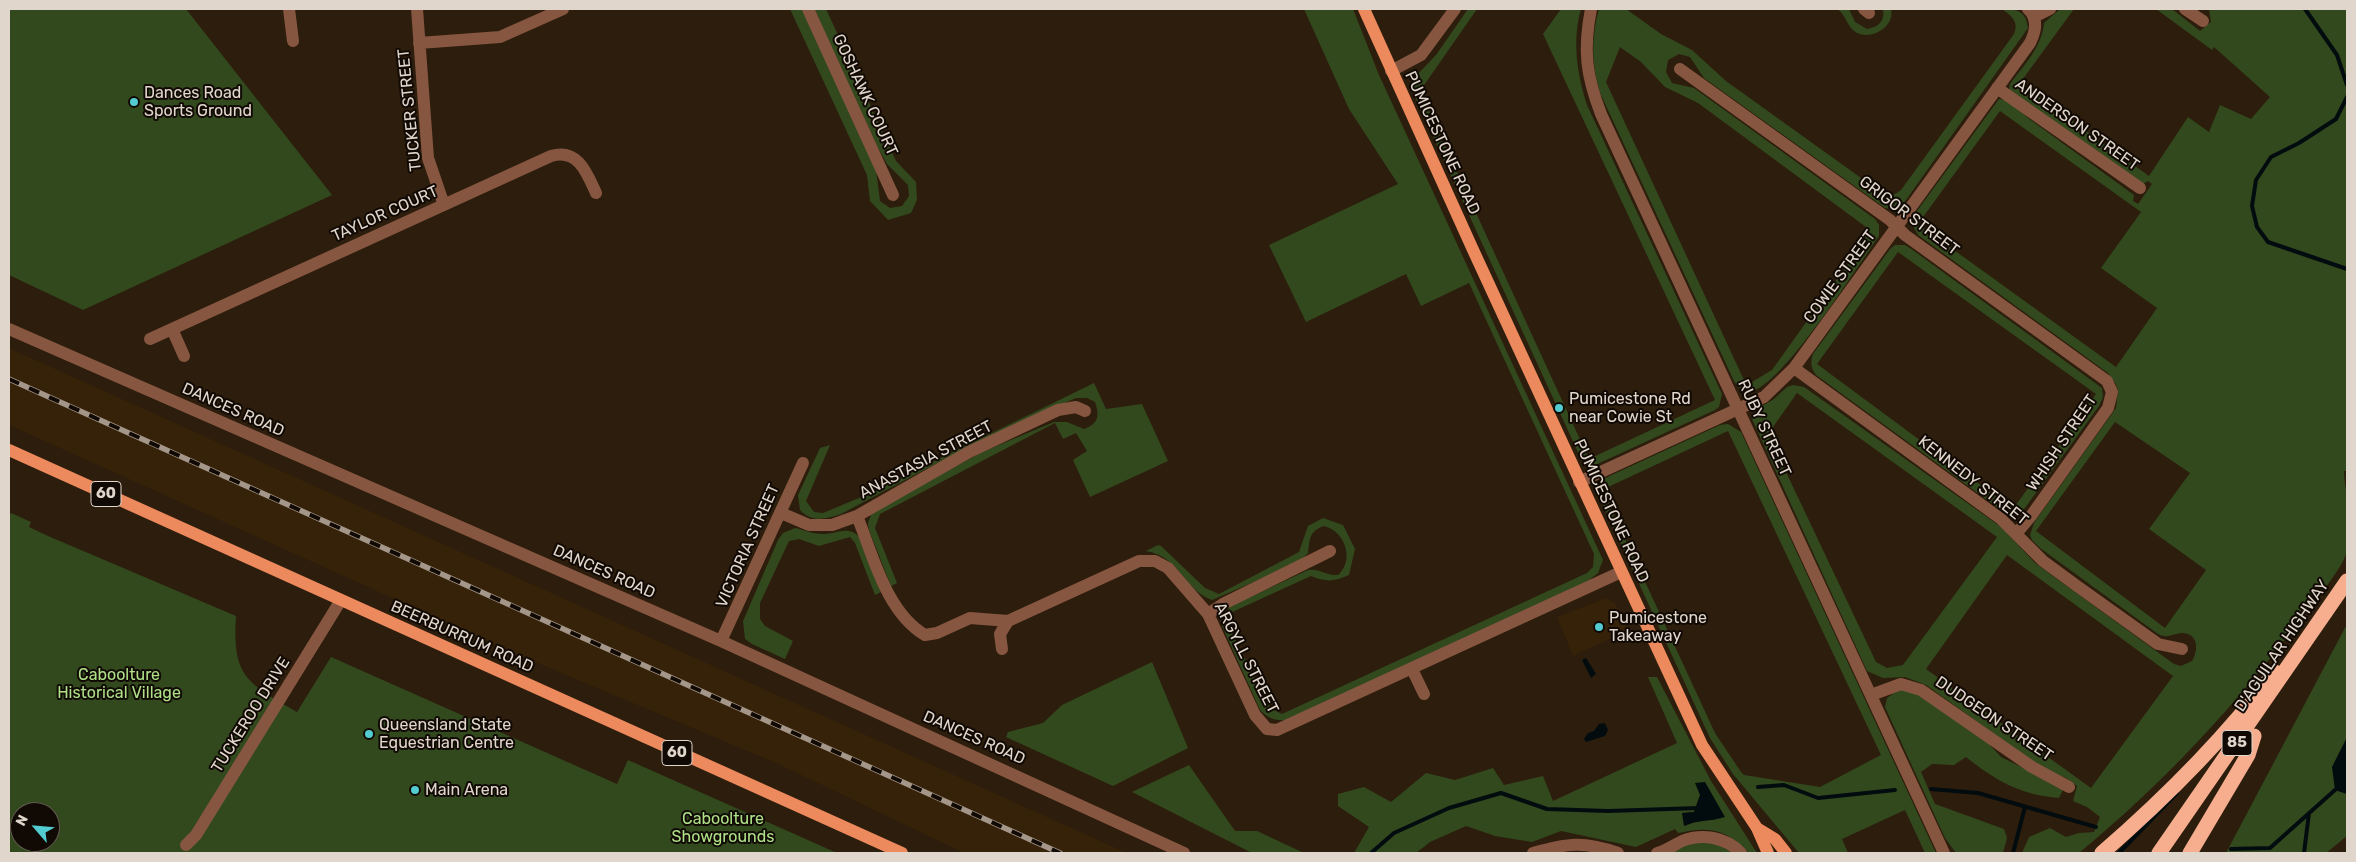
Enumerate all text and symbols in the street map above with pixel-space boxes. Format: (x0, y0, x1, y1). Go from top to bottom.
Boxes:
street label: GOSHAWK COURT (828, 31, 902, 159)
street label: TUCKER STREET (394, 48, 426, 172)
street label: PUMICESTONE ROAD (1400, 68, 1484, 218)
street label: ANDERSON STREET (2011, 75, 2143, 175)
place label: Dances Road Sports Ground (144, 83, 252, 121)
marker: Dances Road Sports Ground (128, 96, 140, 108)
street label: GRIGOR STREET (1855, 172, 1963, 260)
street label: TAYLOR COURT (329, 182, 441, 246)
street label: COWIE STREET (1800, 227, 1880, 327)
street label: RUBY STREET (1733, 377, 1795, 479)
street label: DANCES ROAD (179, 379, 287, 441)
place label: Pumicestone Rd near Cowie St (1569, 389, 1691, 427)
street label: WHISH STREET (2023, 391, 2101, 495)
marker: Pumicestone Rd near Cowie St (1553, 402, 1565, 414)
street label: ANASTASIA STREET (856, 417, 996, 503)
street label: KENNEDY STREET (1914, 432, 2032, 530)
street label: PUMICESTONE ROAD (1569, 436, 1653, 586)
street label: VICTORIA STREET (712, 481, 784, 611)
road number: 60 (91, 482, 121, 506)
street label: DANCES ROAD (550, 541, 658, 603)
street label: D'AGUILAR HIGHWAY (2231, 576, 2333, 716)
street label: BEERBURRUM ROAD (388, 597, 536, 677)
street label: ARGYLL STREET (1210, 599, 1282, 717)
place label: Pumicestone Takeaway (1609, 608, 1707, 646)
marker: Pumicestone Takeaway (1593, 621, 1605, 633)
street label: TUCKEROO DRIVE (208, 654, 294, 776)
park label: Caboolture Historical Village (57, 665, 181, 703)
street label: DUDGEON STREET (1931, 672, 2057, 766)
street label: DANCES ROAD (920, 707, 1028, 769)
place label: Queensland State Equestrian Centre (379, 715, 514, 753)
marker: Queensland State Equestrian Centre (363, 728, 375, 740)
road number: 85 (2222, 730, 2252, 756)
road number: 60 (662, 740, 692, 766)
place label: Main Arena (425, 780, 508, 800)
marker: Main Arena (409, 784, 421, 796)
north arrow (10, 802, 60, 852)
park label: Caboolture Showgrounds (672, 809, 774, 847)
text: N (12, 812, 32, 829)

